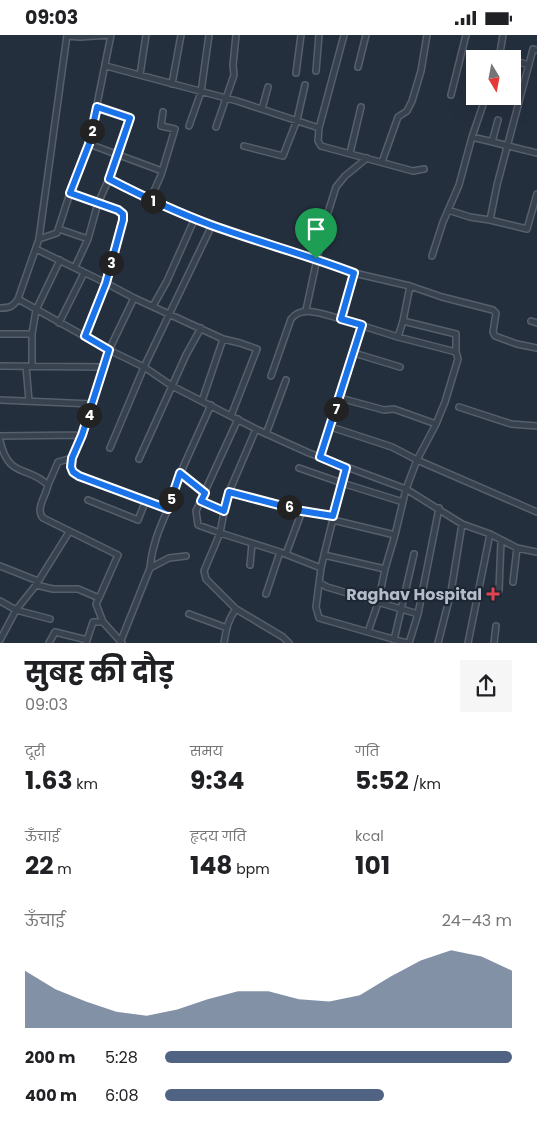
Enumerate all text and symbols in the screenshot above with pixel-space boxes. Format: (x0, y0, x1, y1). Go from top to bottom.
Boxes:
text: 09:03 (25, 4, 78, 31)
north arrow (466, 50, 521, 105)
map controls (466, 50, 521, 105)
pin: 2 (80, 119, 104, 143)
text: 2 (89, 121, 97, 141)
pin: 1 (140, 189, 166, 213)
text: 1 (151, 191, 156, 211)
pin (295, 208, 337, 259)
icon: arrive (302, 215, 330, 243)
pin: 3 (98, 251, 124, 275)
text: 3 (107, 253, 116, 273)
pin: 7 (324, 397, 348, 421)
text: 7 (333, 399, 340, 419)
pin: 4 (76, 403, 102, 427)
text: 4 (85, 405, 94, 425)
pin: 5 (158, 487, 184, 511)
text: 5 (167, 489, 176, 509)
pin: 6 (276, 495, 302, 519)
text: 6 (285, 497, 294, 517)
place label: Raghav Hospital (346, 583, 482, 606)
marker: Raghav Hospital (486, 587, 500, 601)
text: सुबह की दौड़ (25, 653, 174, 692)
button: share (460, 660, 512, 712)
text: 09:03 (25, 693, 68, 716)
text: दूरी (25, 741, 45, 761)
text: समय (190, 741, 223, 761)
text: गति (355, 741, 379, 761)
text: 1.63 (25, 763, 73, 798)
text: 9:34 (190, 763, 245, 798)
text: 5:52 (355, 763, 409, 798)
text: km (73, 774, 98, 794)
text: /km (409, 774, 441, 794)
text: ऊँचाई (25, 826, 60, 846)
text: हृदय गति (190, 826, 246, 846)
text: kcal (355, 826, 384, 846)
text: 22 (25, 848, 54, 883)
text: 148 (190, 848, 233, 883)
text: 101 (355, 848, 390, 883)
text: m (54, 859, 72, 879)
text: bpm (233, 859, 270, 879)
text: ऊँचाई (25, 909, 65, 932)
text: 24–43 m (442, 909, 512, 932)
text: 200 m (25, 1046, 75, 1069)
text: 5:28 (105, 1046, 138, 1069)
text: 400 m (25, 1084, 77, 1107)
text: 6:08 (105, 1084, 139, 1107)

